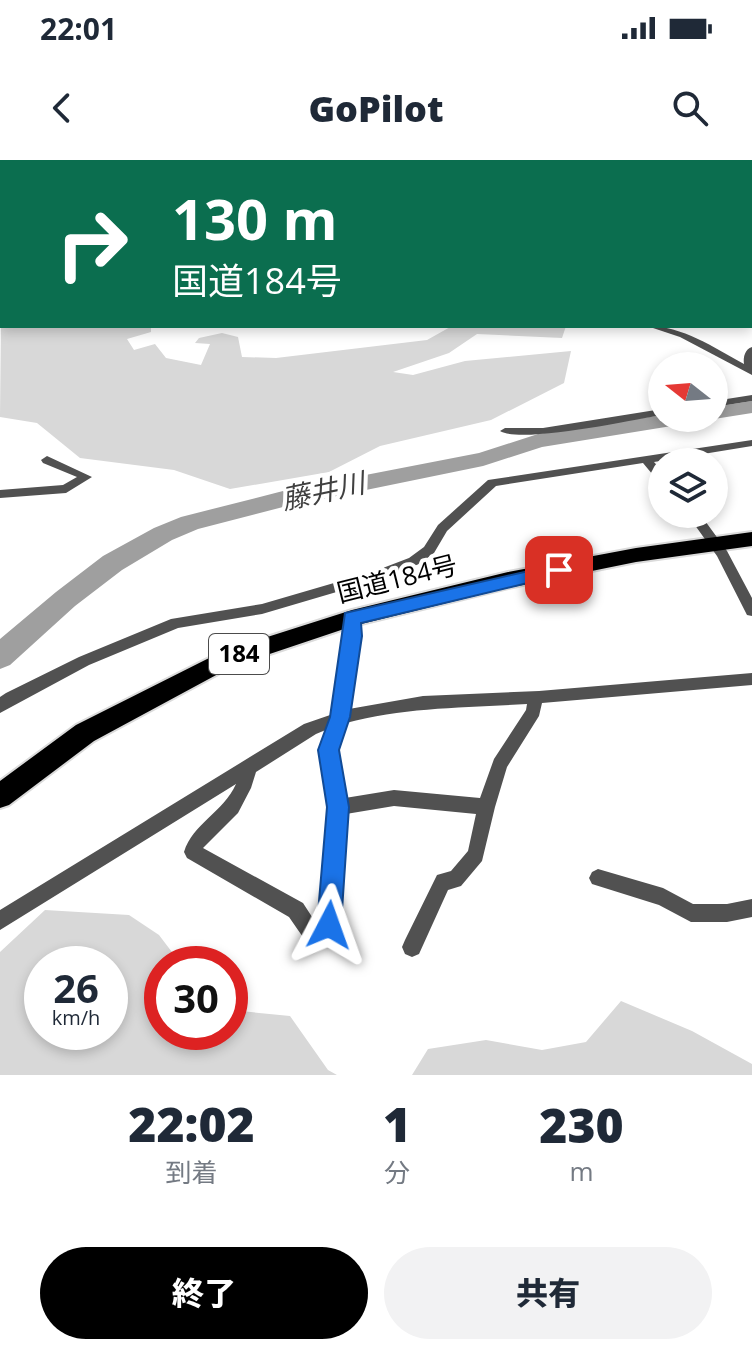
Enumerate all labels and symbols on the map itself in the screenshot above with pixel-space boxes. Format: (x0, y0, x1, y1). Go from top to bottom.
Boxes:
north arrow (648, 352, 728, 432)
water label: 藤井川 (278, 462, 371, 517)
pin (525, 536, 593, 604)
street label: 国道184号 (333, 546, 461, 610)
road number: 184 (209, 634, 269, 674)
position arrow (287, 883, 371, 967)
speed limit sign: 30 (144, 946, 248, 1050)

